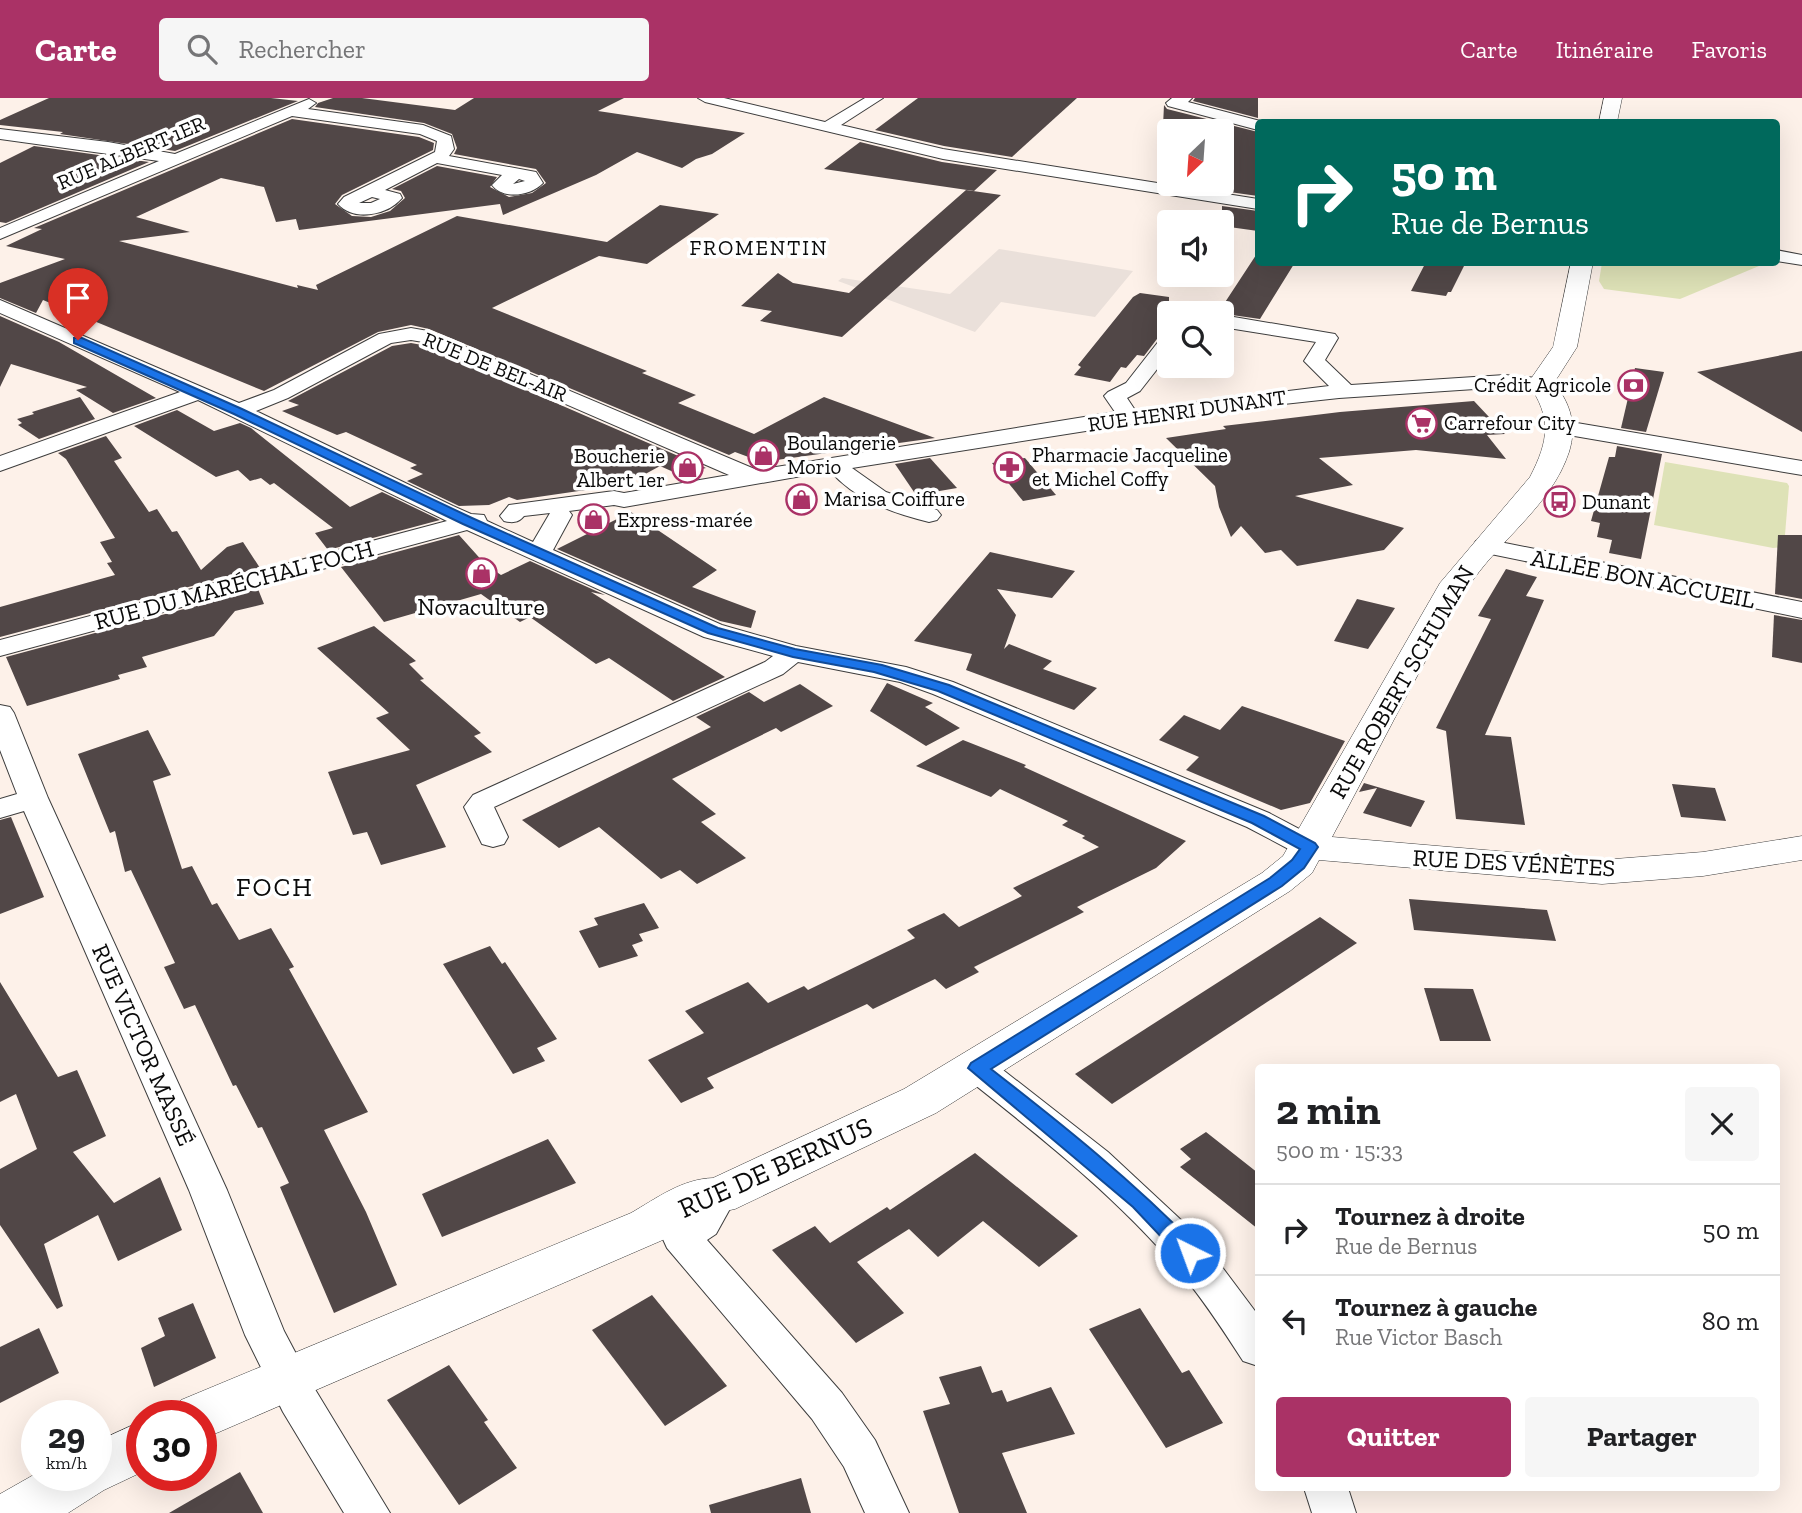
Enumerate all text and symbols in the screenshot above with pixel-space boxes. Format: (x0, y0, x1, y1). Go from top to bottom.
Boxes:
search box (159, 18, 649, 81)
text: Carte (35, 30, 117, 69)
icon: search (183, 30, 221, 68)
text: Rechercher (239, 33, 366, 65)
text: Carte (1460, 35, 1518, 64)
text: Itinéraire (1556, 35, 1653, 64)
text: Favoris (1691, 35, 1767, 64)
street label: RUE ALBERT 1ER (53, 110, 208, 195)
north arrow (1157, 119, 1234, 196)
map controls (1157, 119, 1234, 378)
text: 50 m (1391, 144, 1497, 203)
icon: right (1276, 147, 1367, 238)
text: Rue de Bernus (1391, 204, 1589, 242)
button: sound (1157, 210, 1234, 287)
district label: FROMENTIN (689, 235, 829, 260)
pin (48, 268, 108, 340)
icon: arrive (59, 279, 97, 317)
button: search (1157, 301, 1234, 378)
street label: RUE DE BEL-AIR (420, 326, 571, 407)
bank icon: Crédit Agricole (1617, 368, 1651, 402)
place label: Crédit Agricole (1474, 372, 1611, 397)
street label: RUE HENRI DUNANT (1086, 384, 1288, 437)
supermarket icon: Carrefour City (1404, 406, 1438, 440)
place label: Carrefour City (1444, 410, 1576, 435)
place label: Boulangerie Morio (787, 430, 896, 479)
shop icon: Boulangerie Morio (747, 438, 781, 472)
place label: Pharmacie Jacqueline et Michel Coffy (1032, 442, 1228, 491)
place label: Boucherie Albert 1er (574, 443, 665, 492)
pharmacy icon: Pharmacie Jacqueline et Michel Coffy (992, 450, 1026, 484)
shop icon: Boucherie Albert 1er (671, 451, 705, 485)
shop icon: Marisa Coiffure (784, 482, 818, 516)
bus stop icon: Dunant (1542, 485, 1576, 519)
place label: Marisa Coiffure (824, 486, 965, 511)
place label: Dunant (1582, 489, 1651, 514)
shop icon: Express-marée (577, 503, 611, 537)
place label: Express-marée (617, 507, 753, 532)
street label: RUE DU MARÉCHAL FOCH (91, 533, 377, 636)
street label: ALLÉE BON ACCUEIL (1529, 543, 1758, 614)
shop icon: Novaculture (464, 556, 498, 590)
street label: RUE ROBERT SCHUMAN (1323, 560, 1480, 803)
place label: Novaculture (417, 592, 545, 621)
street label: RUE DES VÉNÈTES (1412, 843, 1616, 882)
district label: FOCH (236, 871, 314, 903)
street label: RUE VICTOR MASSÉ (86, 940, 201, 1150)
text: 2 min (1276, 1084, 1381, 1135)
button: close (1685, 1087, 1759, 1161)
street label: RUE DE BERNUS (673, 1110, 877, 1225)
text: 500 m · 15:33 (1276, 1136, 1403, 1164)
text: Tournez à droite (1335, 1200, 1525, 1232)
icon: right (1276, 1211, 1314, 1249)
text: 50 m (1702, 1214, 1759, 1246)
position arrow (1153, 1216, 1227, 1290)
text: Rue de Bernus (1335, 1232, 1477, 1260)
text: Tournez à gauche (1335, 1291, 1537, 1323)
icon: left (1276, 1302, 1314, 1340)
text: 80 m (1702, 1305, 1759, 1337)
text: Rue Victor Basch (1335, 1323, 1502, 1351)
button: Quitter (1276, 1397, 1511, 1477)
button: Partager (1525, 1397, 1759, 1477)
speed limit sign: 30 (126, 1400, 217, 1491)
text: 29 (48, 1415, 85, 1457)
text: km/h (46, 1452, 87, 1474)

